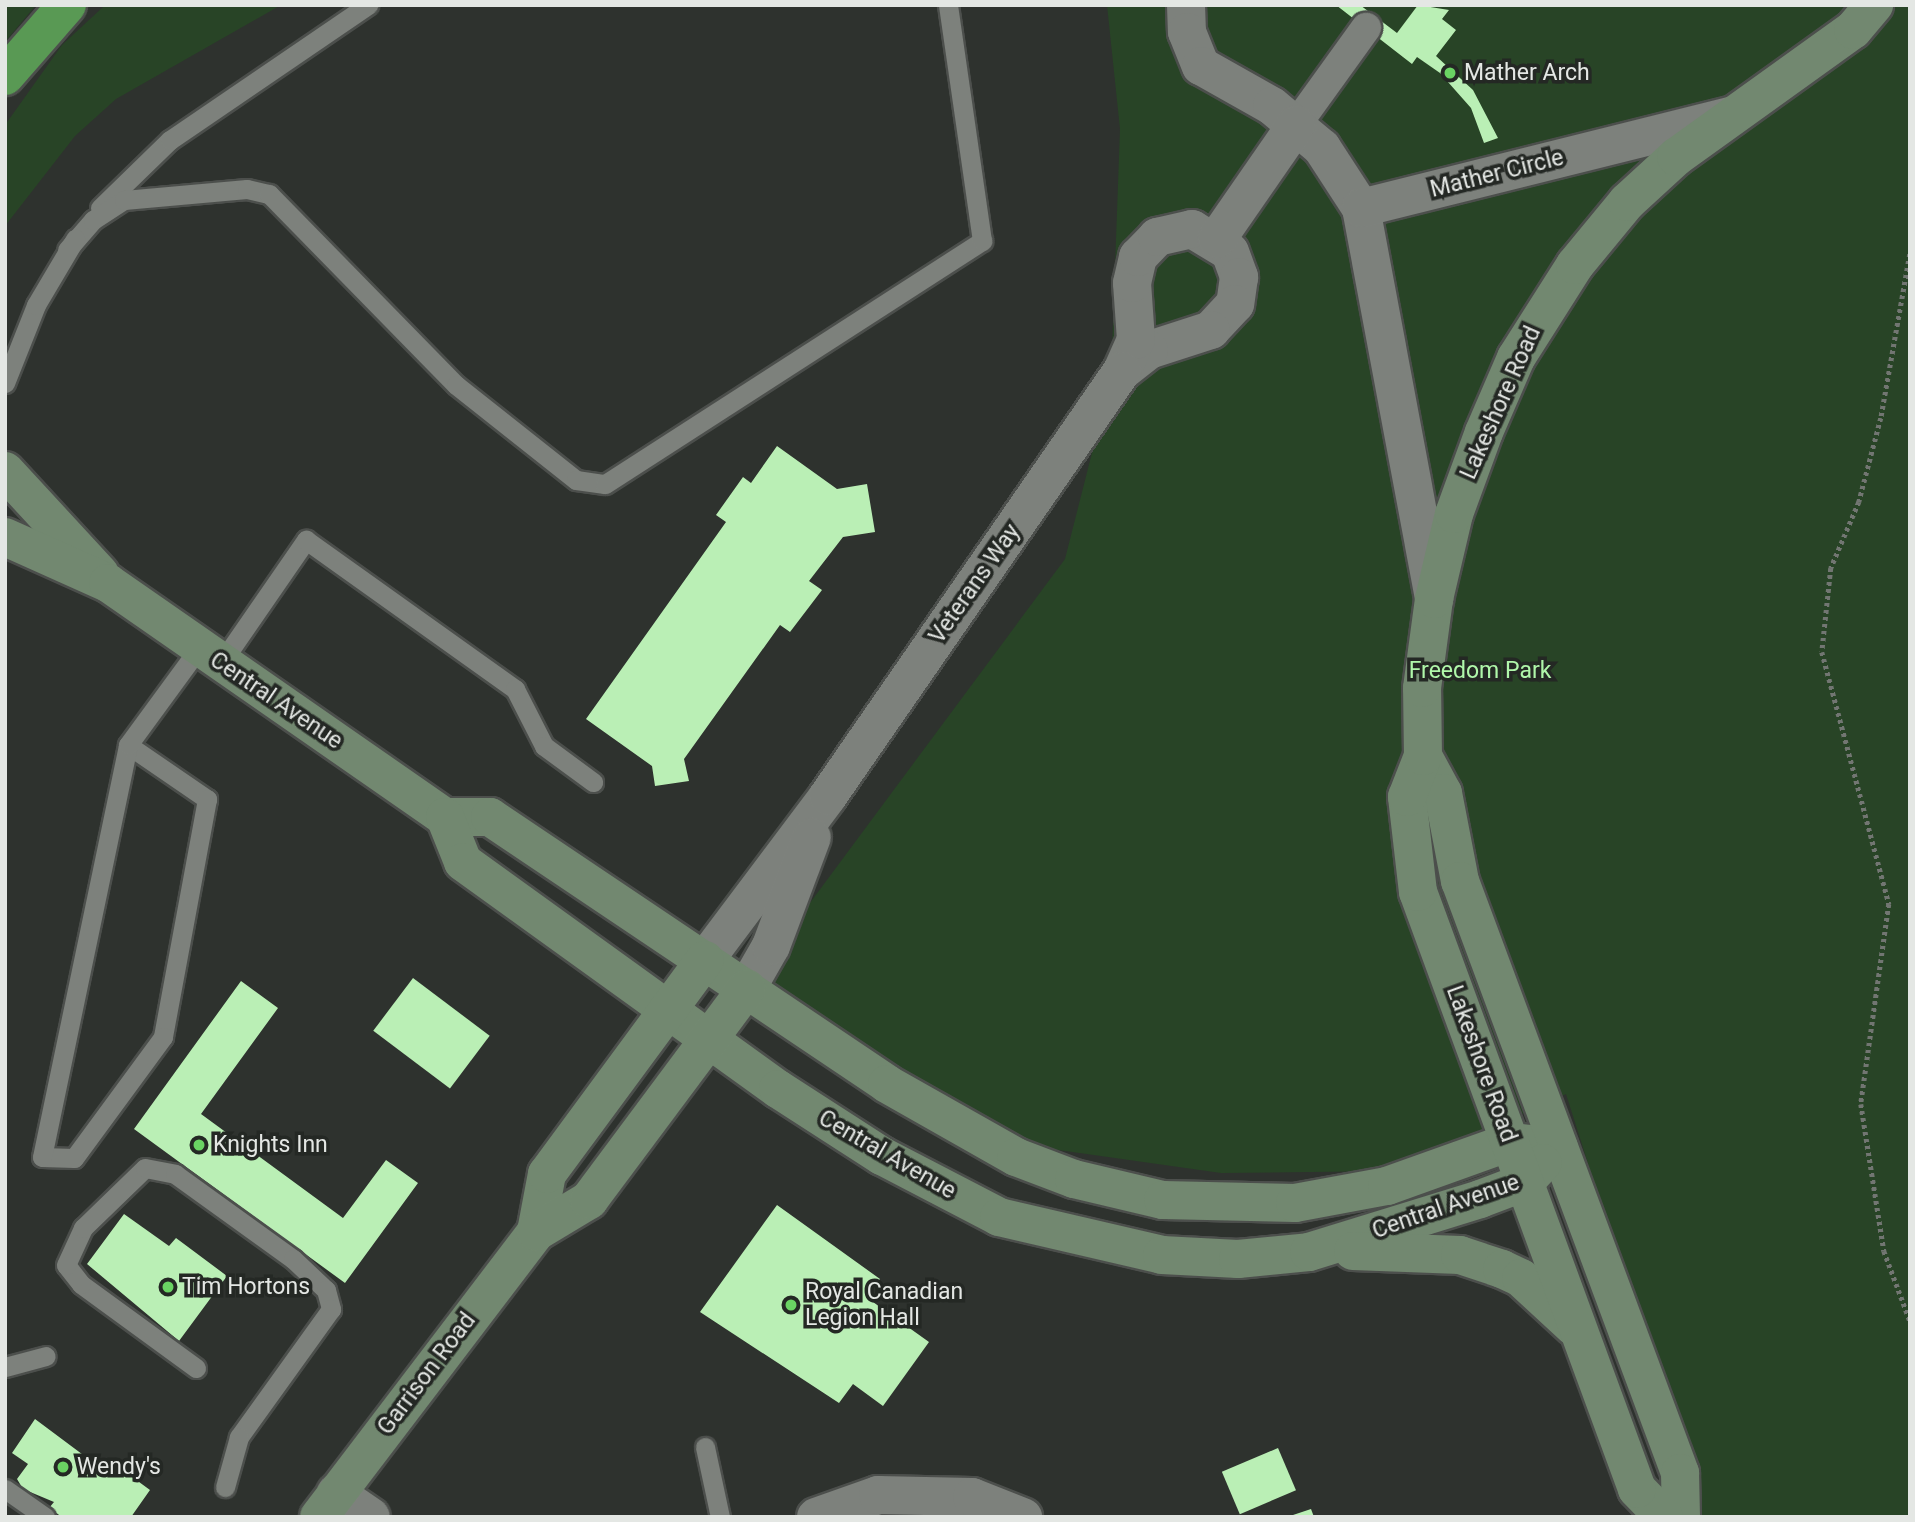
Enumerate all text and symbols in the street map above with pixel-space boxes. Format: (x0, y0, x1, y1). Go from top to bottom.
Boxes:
place label: Mather Arch (1464, 59, 1590, 87)
marker: Mather Arch (1442, 65, 1458, 81)
street label: Mather Circle (1427, 144, 1567, 204)
street label: Lakeshore Road (1455, 322, 1547, 484)
street label: Veterans Way (924, 519, 1026, 649)
street label: Central Avenue (205, 647, 347, 755)
park label: Freedom Park (1409, 657, 1551, 685)
street label: Lakeshore Road (1440, 982, 1522, 1146)
street label: Central Avenue (814, 1105, 960, 1205)
place label: Knights Inn (213, 1131, 328, 1159)
marker: Knights Inn (191, 1137, 207, 1153)
street label: Central Avenue (1369, 1169, 1523, 1245)
place label: Tim Hortons (182, 1273, 310, 1301)
place label: Royal Canadian Legion Hall (805, 1278, 963, 1332)
marker: Tim Hortons (160, 1279, 176, 1295)
marker: Royal Canadian Legion Hall (783, 1297, 799, 1313)
street label: Garrison Road (372, 1308, 482, 1440)
place label: Wendy's (77, 1453, 161, 1481)
marker: Wendy's (55, 1459, 71, 1475)

